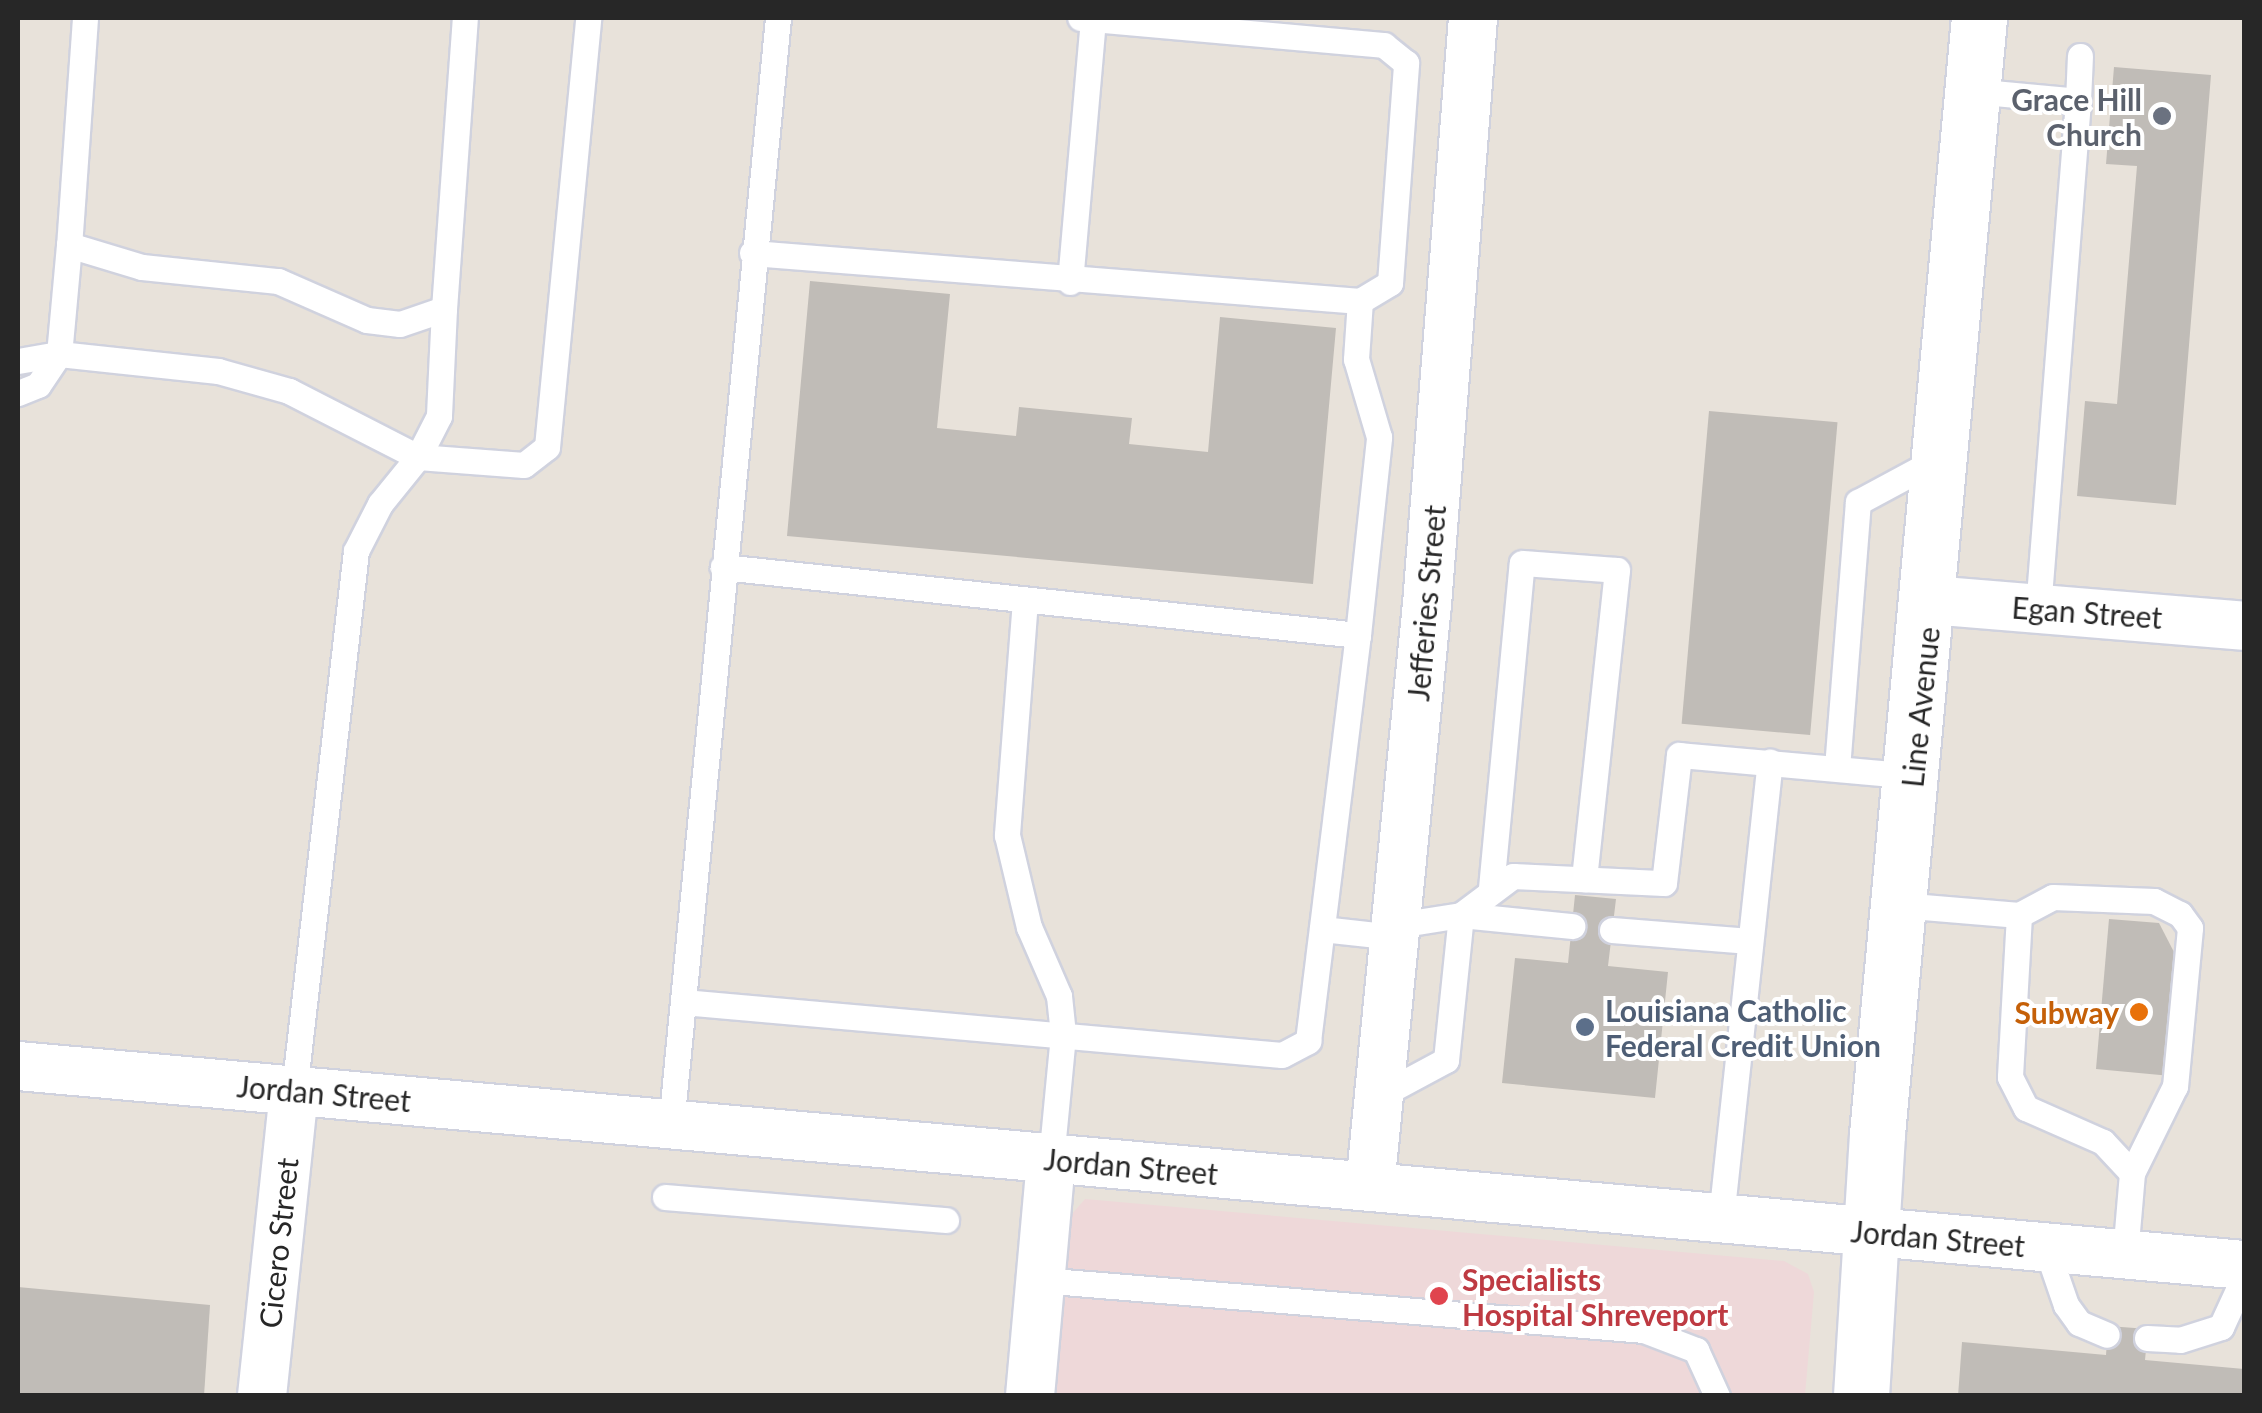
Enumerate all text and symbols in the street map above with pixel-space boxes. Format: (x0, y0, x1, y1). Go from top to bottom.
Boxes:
place label: Grace Hill Church (2011, 81, 2142, 152)
marker: Grace Hill Church (2151, 105, 2173, 127)
street label: Jefferies Street (1399, 503, 1453, 703)
street label: Egan Street (2011, 589, 2163, 635)
street label: Line Avenue (1894, 624, 1946, 790)
place label: Louisiana Catholic Federal Credit Union (1605, 992, 1881, 1062)
place label: Subway (2015, 994, 2119, 1030)
marker: Subway (2128, 1001, 2150, 1023)
marker: Louisiana Catholic Federal Credit Union (1574, 1016, 1596, 1038)
street label: Jordan Street (235, 1067, 413, 1119)
street label: Jordan Street (1042, 1140, 1220, 1192)
street label: Cicero Street (251, 1156, 305, 1330)
street label: Jordan Street (1849, 1212, 2027, 1264)
place label: Specialists Hospital Shreveport (1462, 1261, 1728, 1332)
marker: Specialists Hospital Shreveport (1426, 1283, 1452, 1309)

